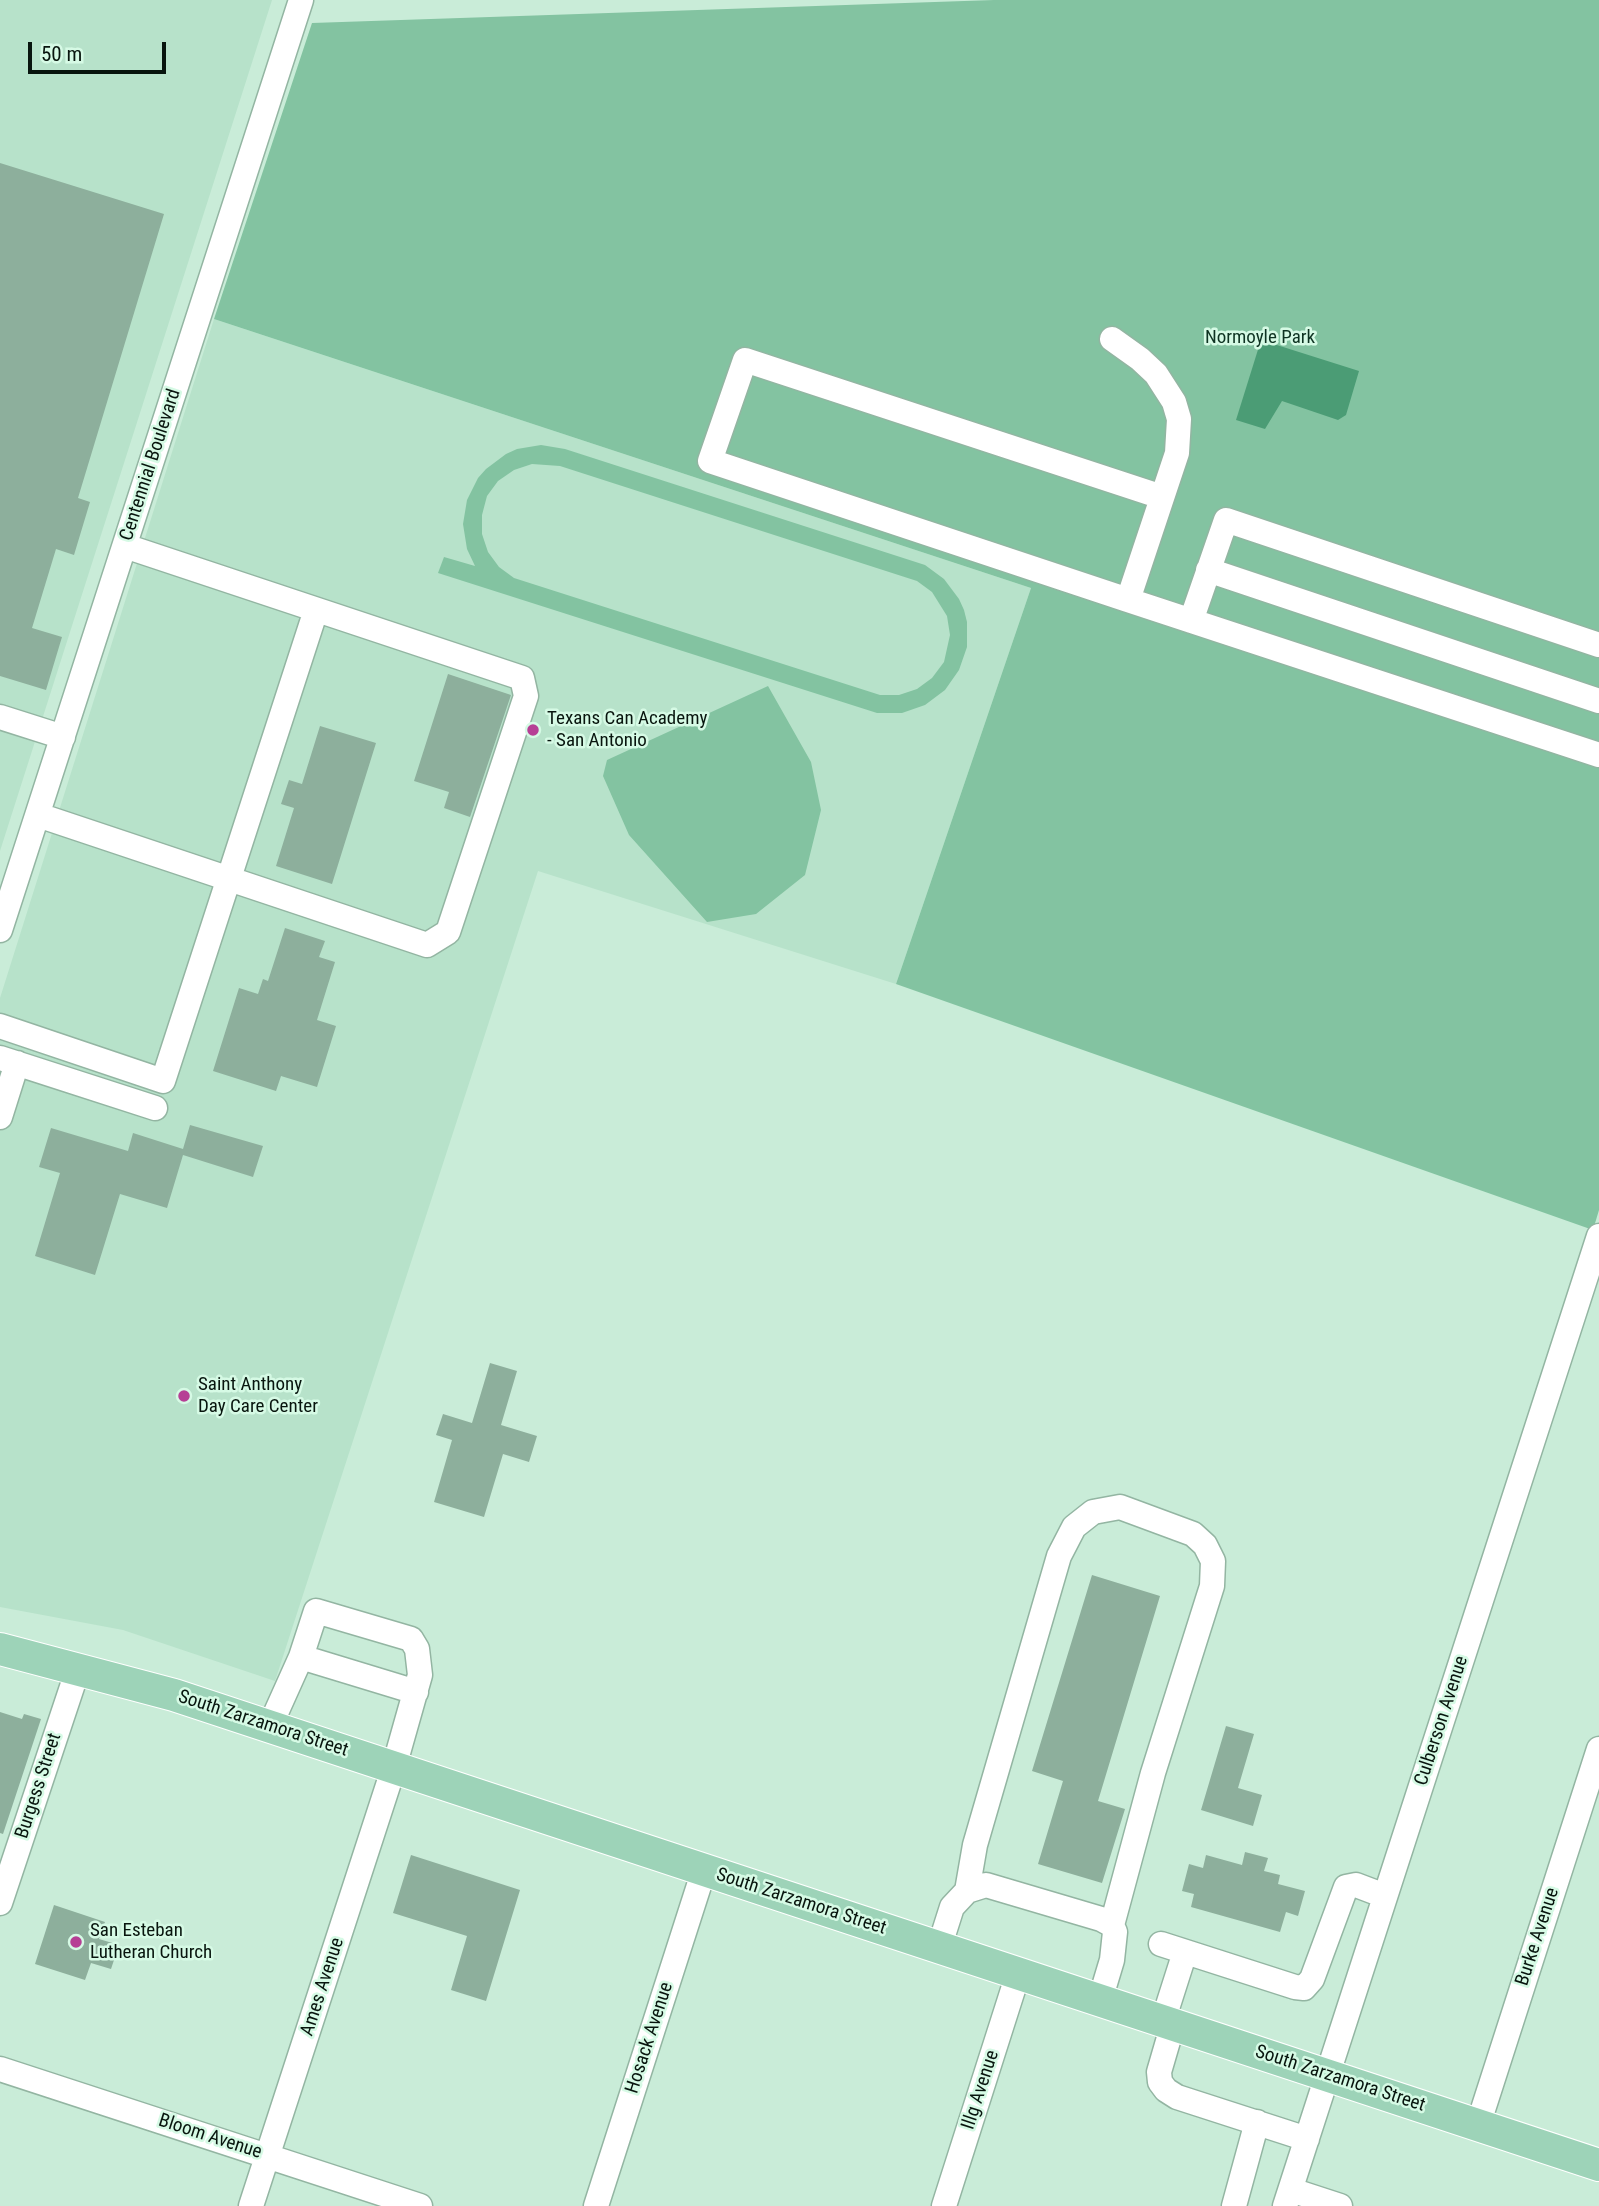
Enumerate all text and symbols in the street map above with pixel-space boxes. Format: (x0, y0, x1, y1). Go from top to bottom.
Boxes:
scale bar (32, 28, 170, 72)
text: 50 m (41, 42, 82, 66)
park label: Normoyle Park (1205, 327, 1315, 349)
street label: Centennial Boulevard (116, 386, 186, 544)
place label: Texans Can Academy - San Antonio (547, 708, 707, 752)
marker: Texans Can Academy - San Antonio (525, 722, 541, 738)
place label: Saint Anthony Day Care Center (198, 1374, 318, 1418)
marker: Saint Anthony Day Care Center (176, 1388, 192, 1404)
street label: Culberson Avenue (1410, 1653, 1474, 1789)
street label: South Zarzamora Street (175, 1686, 351, 1762)
street label: Burgess Street (11, 1730, 67, 1842)
street label: South Zarzamora Street (713, 1864, 889, 1940)
street label: Burke Avenue (1511, 1885, 1565, 1989)
place label: San Esteban Lutheran Church (90, 1920, 212, 1964)
marker: San Esteban Lutheran Church (68, 1934, 84, 1950)
street label: Ames Avenue (296, 1935, 350, 2039)
street label: Hosack Avenue (621, 1980, 679, 2096)
street label: South Zarzamora Street (1252, 2041, 1428, 2117)
street label: Illg Avenue (958, 2048, 1004, 2132)
street label: Bloom Avenue (156, 2110, 264, 2164)

